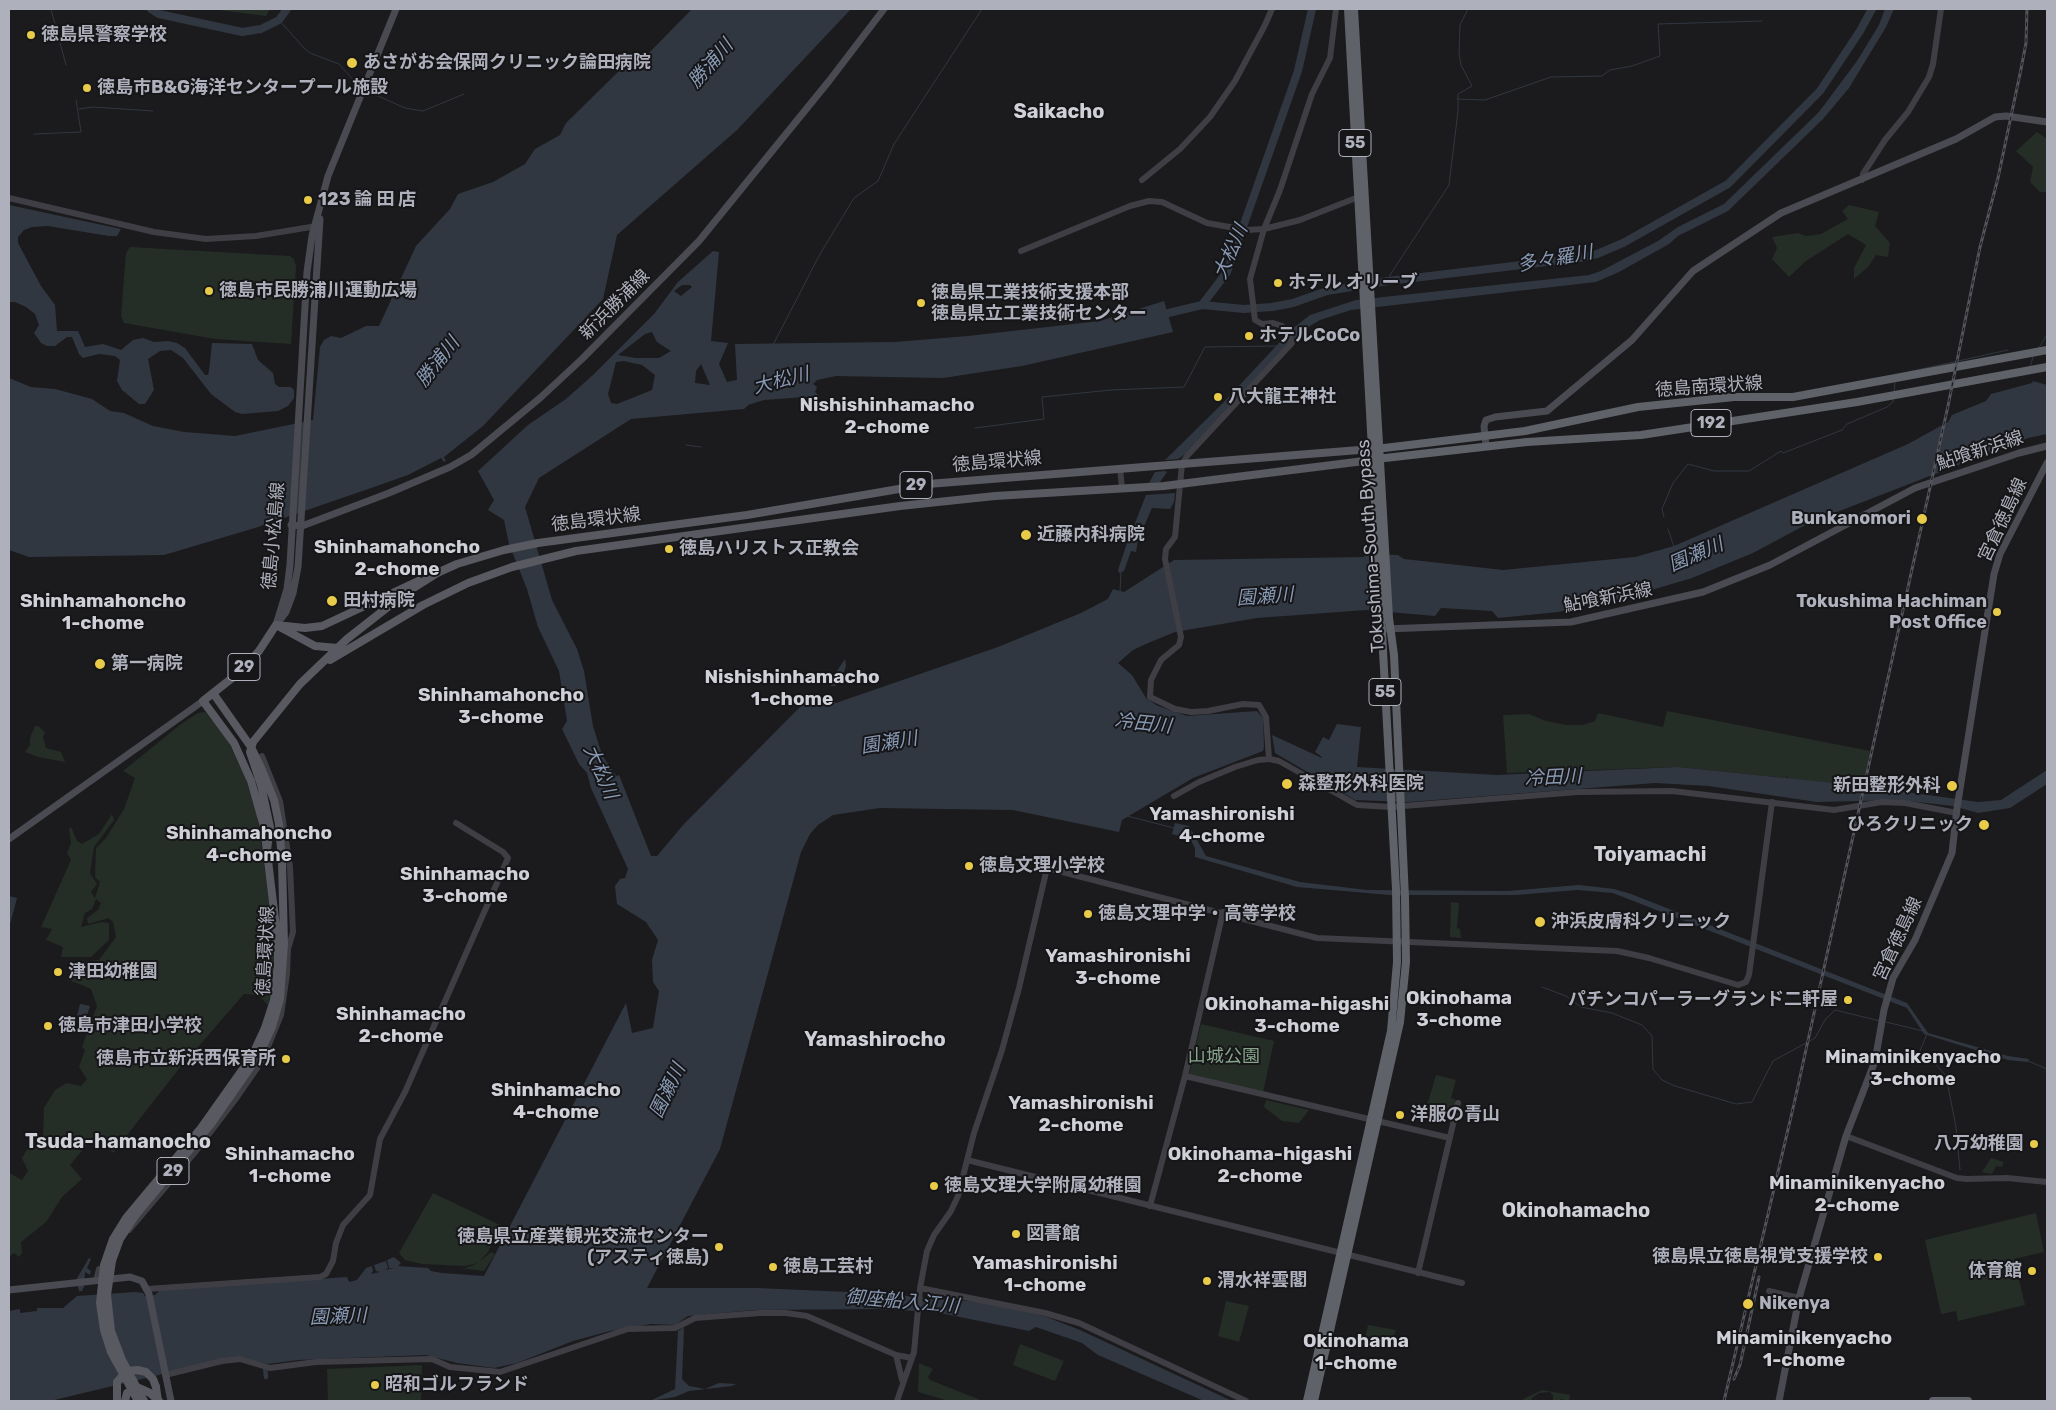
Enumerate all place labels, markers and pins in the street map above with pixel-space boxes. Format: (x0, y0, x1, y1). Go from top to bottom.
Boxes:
place label: 徳島県警察学校 (41, 24, 167, 46)
marker: 徳島県警察学校 (25, 29, 37, 41)
place label: あさがお会保岡クリニック論田病院 (363, 52, 651, 74)
marker: あさがお会保岡クリニック論田病院 (345, 56, 359, 70)
place label: 徳島市B&G海洋センタープール施設 (97, 77, 388, 99)
marker: 徳島市B&G海洋センタープール施設 (81, 82, 93, 94)
place label: 123 論 田 店 (318, 189, 416, 211)
marker: 123 論 田 店 (302, 194, 314, 206)
place label: ホテル オリーブ (1288, 272, 1418, 294)
marker: ホテル オリーブ (1272, 277, 1284, 289)
place label: 徳島市民勝浦川運動広場 (219, 280, 417, 302)
place label: 徳島県工業技術支援本部 徳島県立工業技術センター (931, 282, 1147, 324)
marker: 徳島市民勝浦川運動広場 (203, 285, 215, 297)
marker: 徳島県工業技術支援本部 徳島県立工業技術センター (915, 297, 927, 309)
place label: ホテルCoCo (1259, 325, 1360, 347)
marker: ホテルCoCo (1243, 330, 1255, 342)
place label: 八大龍王神社 (1228, 386, 1336, 408)
marker: 八大龍王神社 (1212, 391, 1224, 403)
place label: Bunkanomori (1791, 508, 1911, 530)
marker: Bunkanomori (1915, 512, 1929, 526)
place label: 近藤内科病院 (1037, 524, 1145, 546)
marker: 近藤内科病院 (1019, 528, 1033, 542)
place label: 徳島ハリストス正教会 (679, 538, 859, 560)
marker: 徳島ハリストス正教会 (663, 543, 675, 555)
place label: 田村病院 (343, 590, 415, 612)
place label: Tokushima Hachiman Post Office (1796, 591, 1987, 634)
marker: 田村病院 (325, 594, 339, 608)
marker: Tokushima Hachiman Post Office (1991, 606, 2003, 618)
place label: 第一病院 (111, 653, 183, 675)
marker: 第一病院 (93, 657, 107, 671)
place label: 森整形外科医院 (1298, 773, 1424, 795)
place label: 新田整形外科 (1833, 775, 1941, 797)
marker: 森整形外科医院 (1280, 777, 1294, 791)
marker: 新田整形外科 (1945, 779, 1959, 793)
place label: ひろクリニック (1847, 814, 1973, 836)
marker: ひろクリニック (1977, 818, 1991, 832)
place label: 徳島文理小学校 (979, 855, 1105, 877)
marker: 徳島文理小学校 (963, 860, 975, 872)
place label: 徳島文理中学・高等学校 (1098, 903, 1296, 925)
marker: 徳島文理中学・高等学校 (1082, 908, 1094, 920)
place label: 沖浜皮膚科クリニック (1551, 911, 1731, 933)
marker: 沖浜皮膚科クリニック (1533, 915, 1547, 929)
place label: 津田幼稚園 (68, 961, 158, 983)
marker: 津田幼稚園 (52, 966, 64, 978)
place label: パチンコパーラーグランド二軒屋 (1568, 989, 1838, 1011)
marker: パチンコパーラーグランド二軒屋 (1842, 994, 1854, 1006)
place label: 徳島市津田小学校 (58, 1015, 202, 1037)
marker: 徳島市津田小学校 (42, 1020, 54, 1032)
place label: 徳島市立新浜西保育所 (96, 1048, 276, 1070)
marker: 徳島市立新浜西保育所 (280, 1053, 292, 1065)
place label: 洋服の青山 (1410, 1104, 1500, 1126)
marker: 洋服の青山 (1394, 1109, 1406, 1121)
place label: 八万幼稚園 (1934, 1133, 2024, 1155)
marker: 八万幼稚園 (2028, 1138, 2040, 1150)
place label: 徳島文理大学附属幼稚園 (944, 1175, 1142, 1197)
marker: 徳島文理大学附属幼稚園 (928, 1180, 940, 1192)
place label: 図書館 (1026, 1223, 1080, 1245)
place label: 徳島県立産業観光交流センター (アスティ徳島) (457, 1226, 709, 1268)
marker: 図書館 (1010, 1228, 1022, 1240)
marker: 徳島県立産業観光交流センター (アスティ徳島) (713, 1241, 725, 1253)
place label: 徳島県立徳島視覚支援学校 (1652, 1246, 1868, 1268)
marker: 徳島県立徳島視覚支援学校 (1872, 1251, 1884, 1263)
place label: 徳島工芸村 (783, 1256, 873, 1278)
place label: 体育館 (1968, 1260, 2022, 1282)
marker: 徳島工芸村 (767, 1261, 779, 1273)
marker: 体育館 (2026, 1265, 2038, 1277)
place label: 渭水祥雲閣 (1217, 1270, 1307, 1292)
marker: 渭水祥雲閣 (1201, 1275, 1213, 1287)
place label: Nikenya (1759, 1293, 1830, 1315)
marker: Nikenya (1741, 1297, 1755, 1311)
place label: 昭和ゴルフランド (385, 1374, 529, 1396)
marker: 昭和ゴルフランド (369, 1379, 381, 1391)

